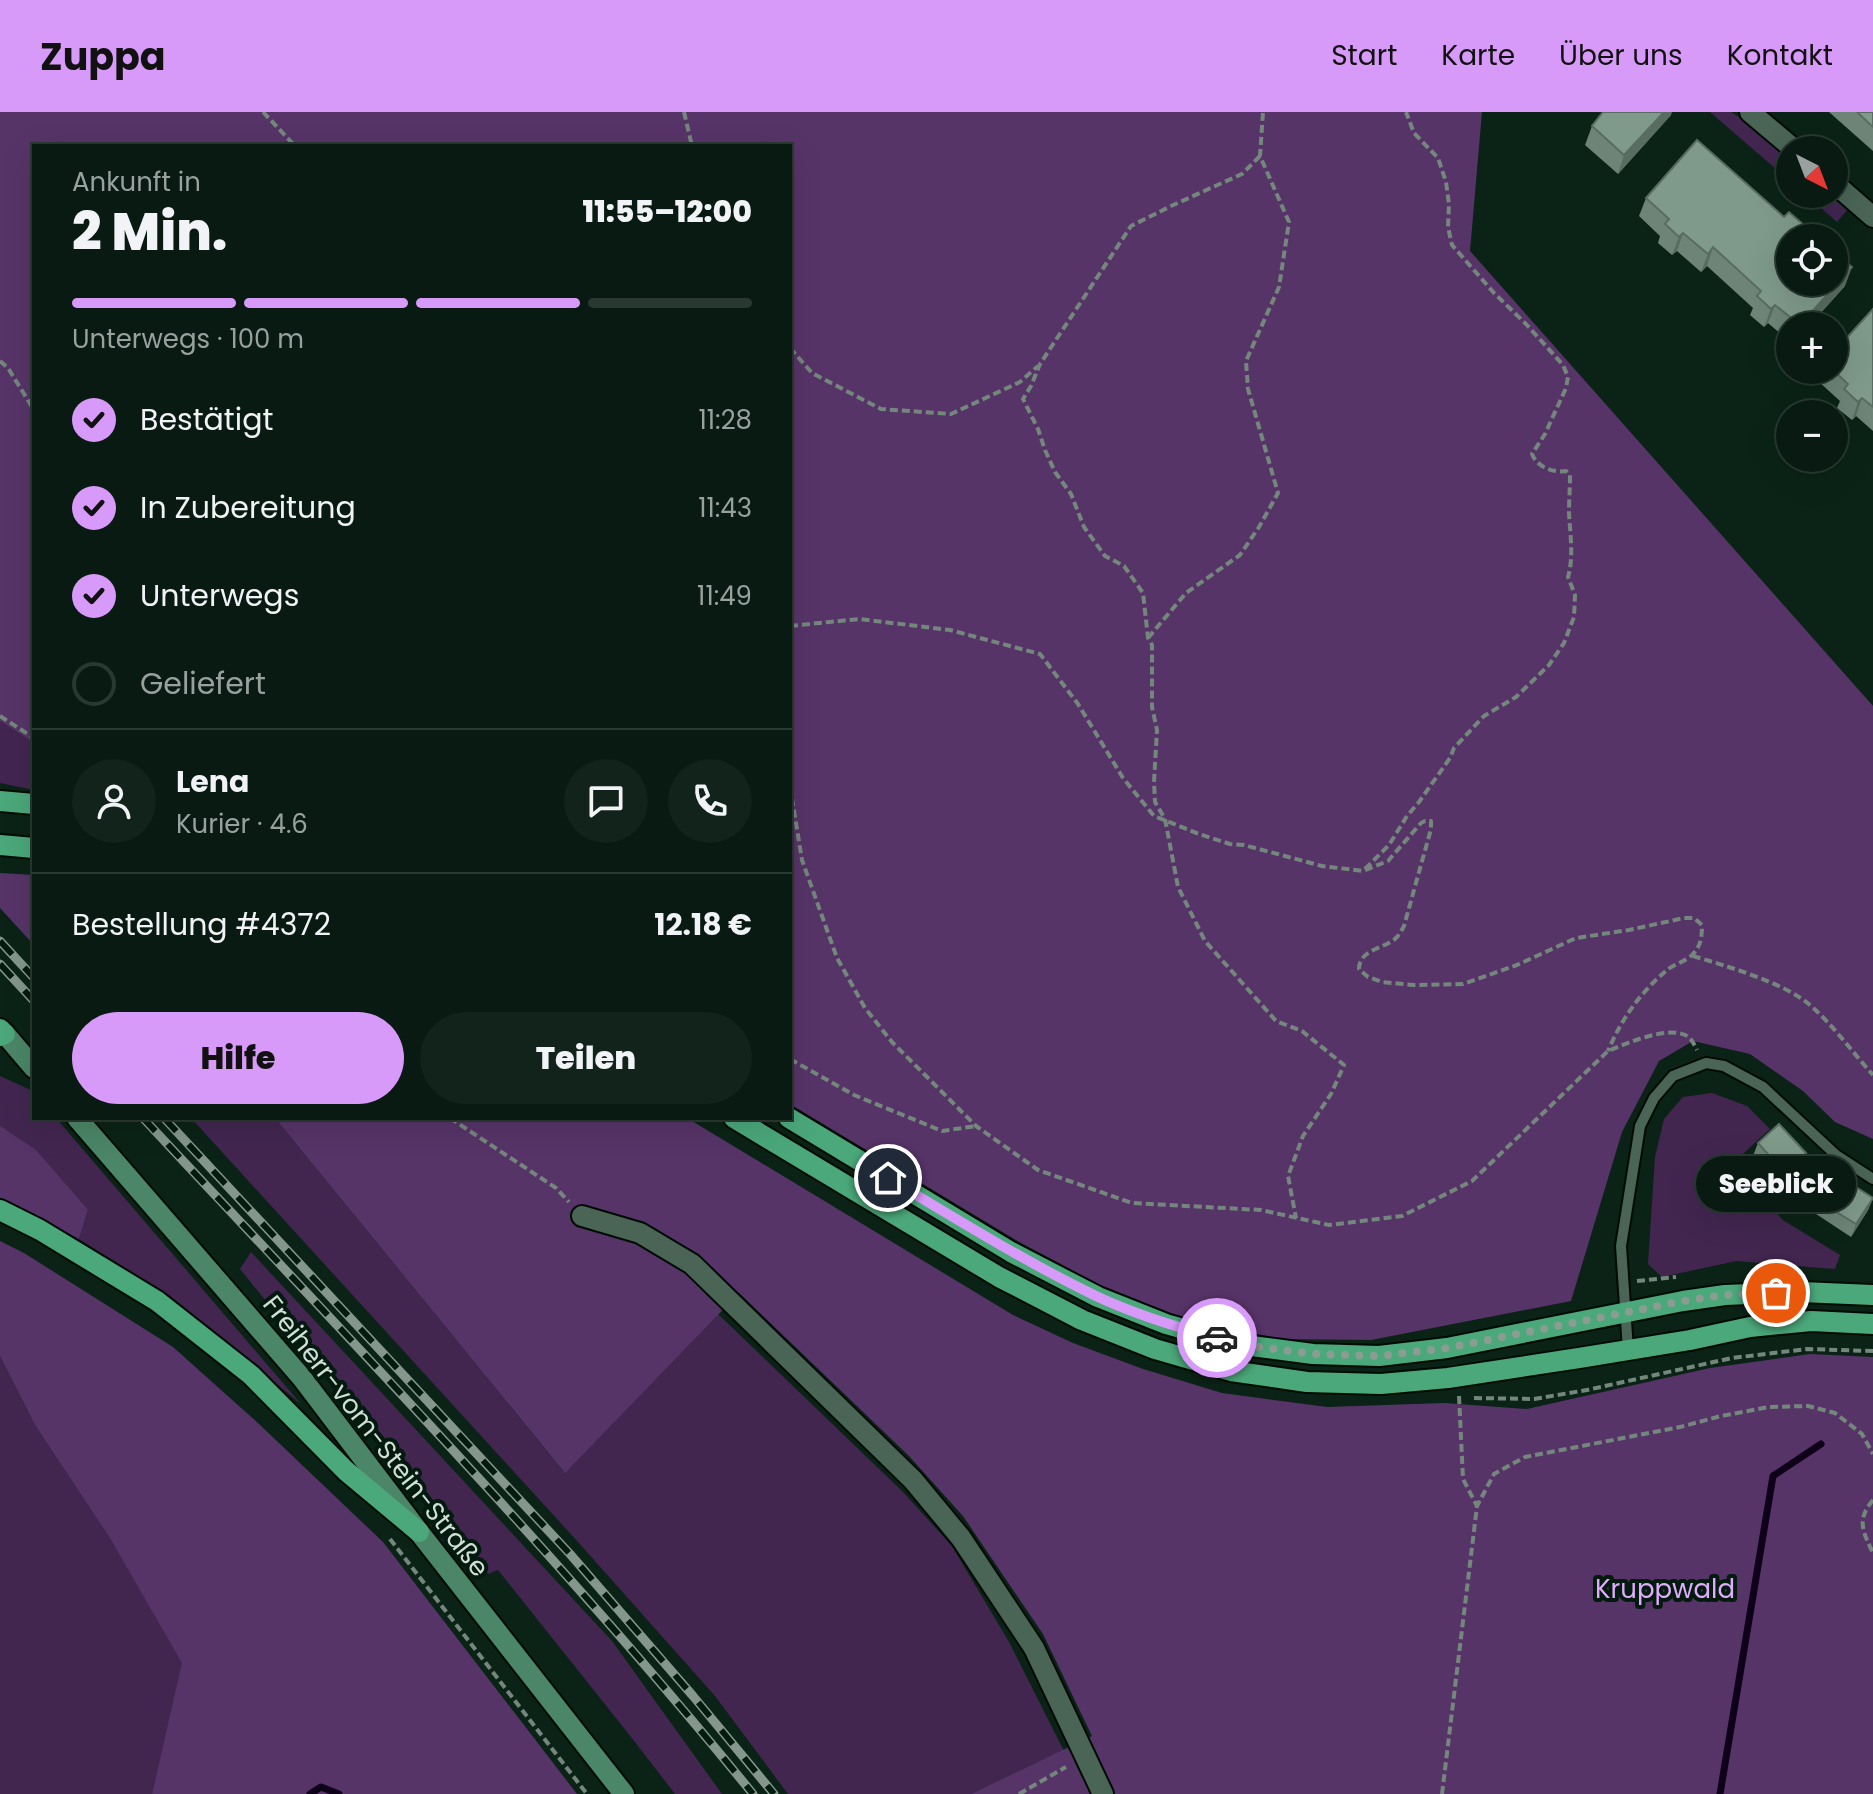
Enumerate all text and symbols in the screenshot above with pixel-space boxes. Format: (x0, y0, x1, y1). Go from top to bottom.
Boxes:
text: Zuppa (40, 30, 166, 83)
text: Start (1331, 36, 1397, 75)
text: Karte (1441, 36, 1515, 75)
text: Über uns (1559, 36, 1683, 75)
text: Kontakt (1727, 36, 1833, 75)
north arrow (1776, 136, 1848, 208)
map controls (1776, 136, 1848, 472)
text: Ankunft in (72, 164, 201, 200)
text: 11:55–12:00 (583, 190, 752, 233)
text: 2 Min. (72, 195, 227, 268)
button: locate (1776, 224, 1848, 296)
button: + (1776, 312, 1848, 384)
text: Unterwegs · 100 m (72, 321, 304, 357)
icon: check (72, 398, 116, 442)
text: Bestätigt (140, 398, 273, 441)
button: − (1776, 400, 1848, 472)
text: 11:28 (698, 402, 752, 438)
icon: check (72, 486, 116, 530)
text: In Zubereitung (140, 486, 356, 529)
text: 11:43 (698, 490, 752, 526)
icon: check (72, 574, 116, 618)
text: Unterwegs (140, 574, 299, 617)
text: 11:49 (697, 578, 752, 614)
text: Geliefert (140, 662, 266, 705)
button: person (72, 759, 156, 843)
button: chat (564, 759, 648, 843)
button: phone (668, 759, 752, 843)
text: Lena (176, 760, 249, 803)
text: Kurier · 4.6 (176, 806, 308, 842)
text: Bestellung #4372 (72, 903, 331, 946)
text: 12.18 € (654, 903, 752, 946)
button: Hilfe (72, 1012, 404, 1104)
button: Teilen (420, 1012, 752, 1104)
pin (854, 1144, 922, 1212)
icon: home (866, 1156, 910, 1200)
callout: Seeblick (1696, 1157, 1856, 1213)
text: Seeblick (1719, 1166, 1833, 1202)
pin (1742, 1259, 1810, 1327)
icon: bag (1754, 1271, 1798, 1315)
street label: Freiherr-vom-Stein-Straße (255, 1288, 497, 1584)
courier (1177, 1298, 1257, 1378)
icon: car (1195, 1316, 1239, 1360)
park label: Kruppwald (1595, 1571, 1735, 1607)

